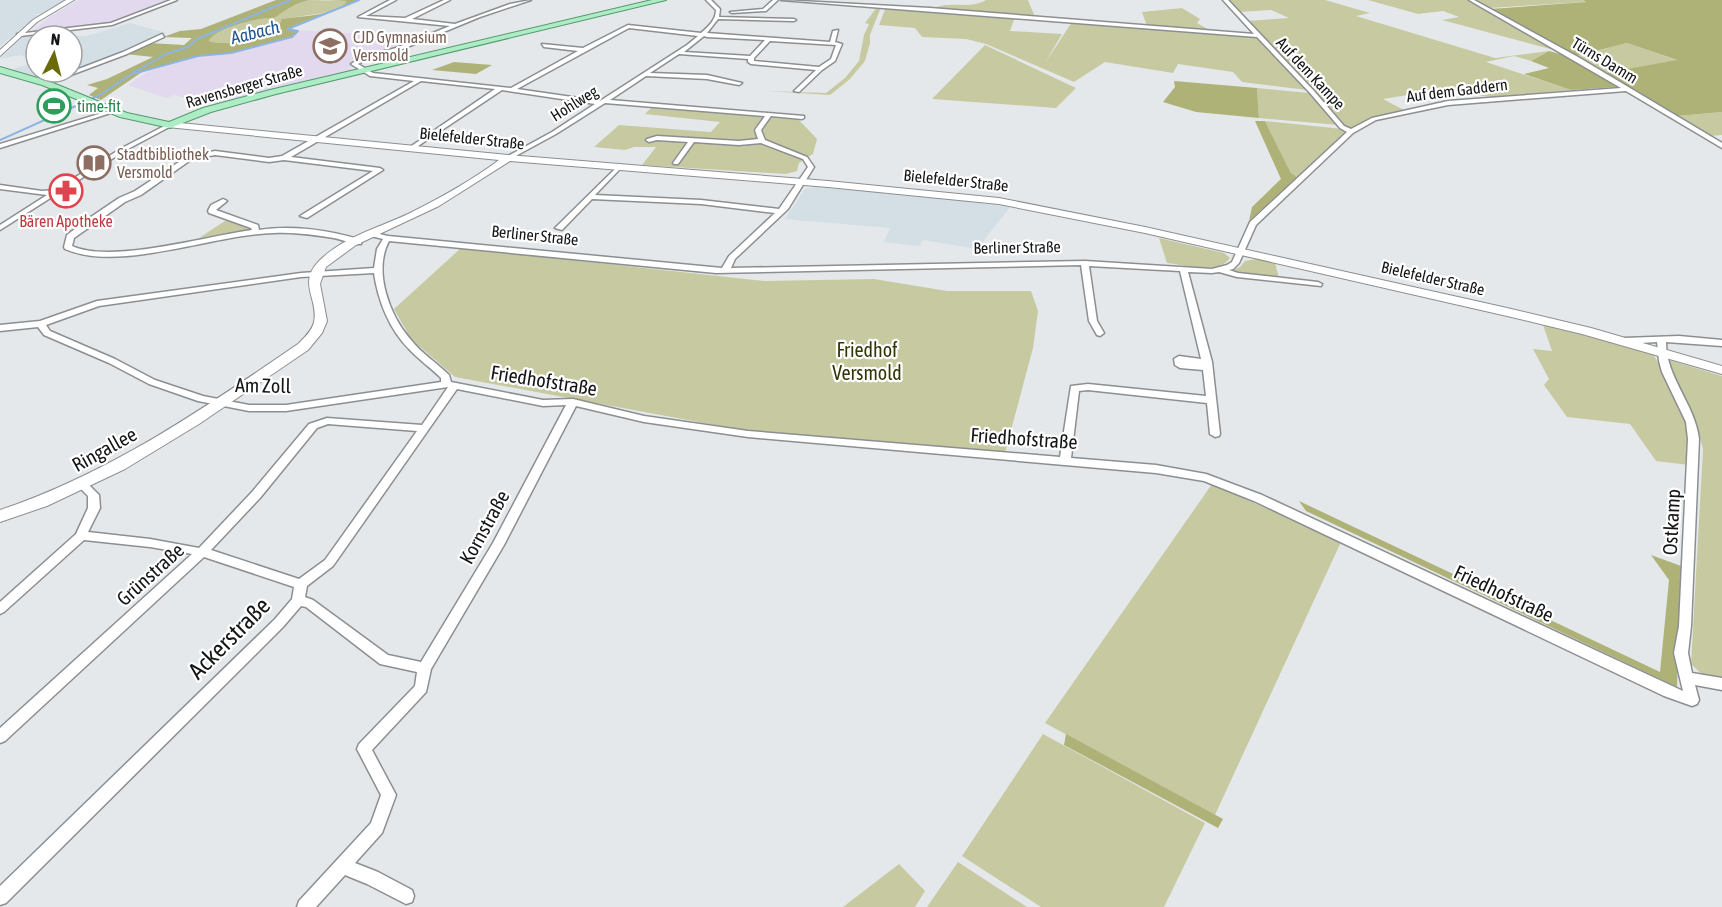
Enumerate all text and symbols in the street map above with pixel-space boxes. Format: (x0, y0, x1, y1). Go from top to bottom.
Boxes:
water label: Aabach (227, 16, 282, 48)
north arrow (24, 24, 84, 84)
school or university icon: CJD Gymnasium Versmold (312, 28, 348, 64)
place label: CJD Gymnasium Versmold (353, 28, 447, 64)
text: N (50, 30, 61, 49)
street label: Auf dem Kampe (1272, 33, 1349, 113)
street label: Türns Damm (1569, 33, 1641, 87)
street label: Ravensberger Straße (184, 61, 305, 112)
street label: Auf dem Gaddern (1405, 75, 1509, 105)
street label: Hohlweg (547, 81, 602, 125)
sports icon: time-fit (36, 88, 72, 124)
place label: time-fit (77, 97, 121, 115)
street label: Bielefelder Straße (419, 124, 525, 152)
library icon: Stadtbibliothek Versmold (76, 145, 112, 181)
place label: Stadtbibliothek Versmold (117, 145, 209, 181)
street label: Bielefelder Straße (903, 166, 1009, 194)
pharmacy icon: Bären Apotheke (48, 173, 84, 209)
place label: Bären Apotheke (19, 212, 113, 231)
street label: Berliner Straße (491, 221, 579, 249)
street label: Berliner Straße (973, 237, 1061, 257)
street label: Bielefelder Straße (1380, 257, 1486, 299)
park label: Friedhof Versmold (832, 338, 902, 384)
street label: Friedhofstraße (489, 360, 599, 400)
street label: Am Zoll (235, 373, 292, 397)
street label: Ringallee (68, 422, 140, 476)
street label: Friedhofstraße (970, 423, 1078, 453)
street label: Kornstraße (454, 486, 514, 568)
street label: Ostkamp (1658, 488, 1684, 556)
street label: Grünstraße (112, 538, 188, 610)
street label: Friedhofstraße (1450, 560, 1558, 626)
street label: Ackerstraße (183, 592, 275, 684)

